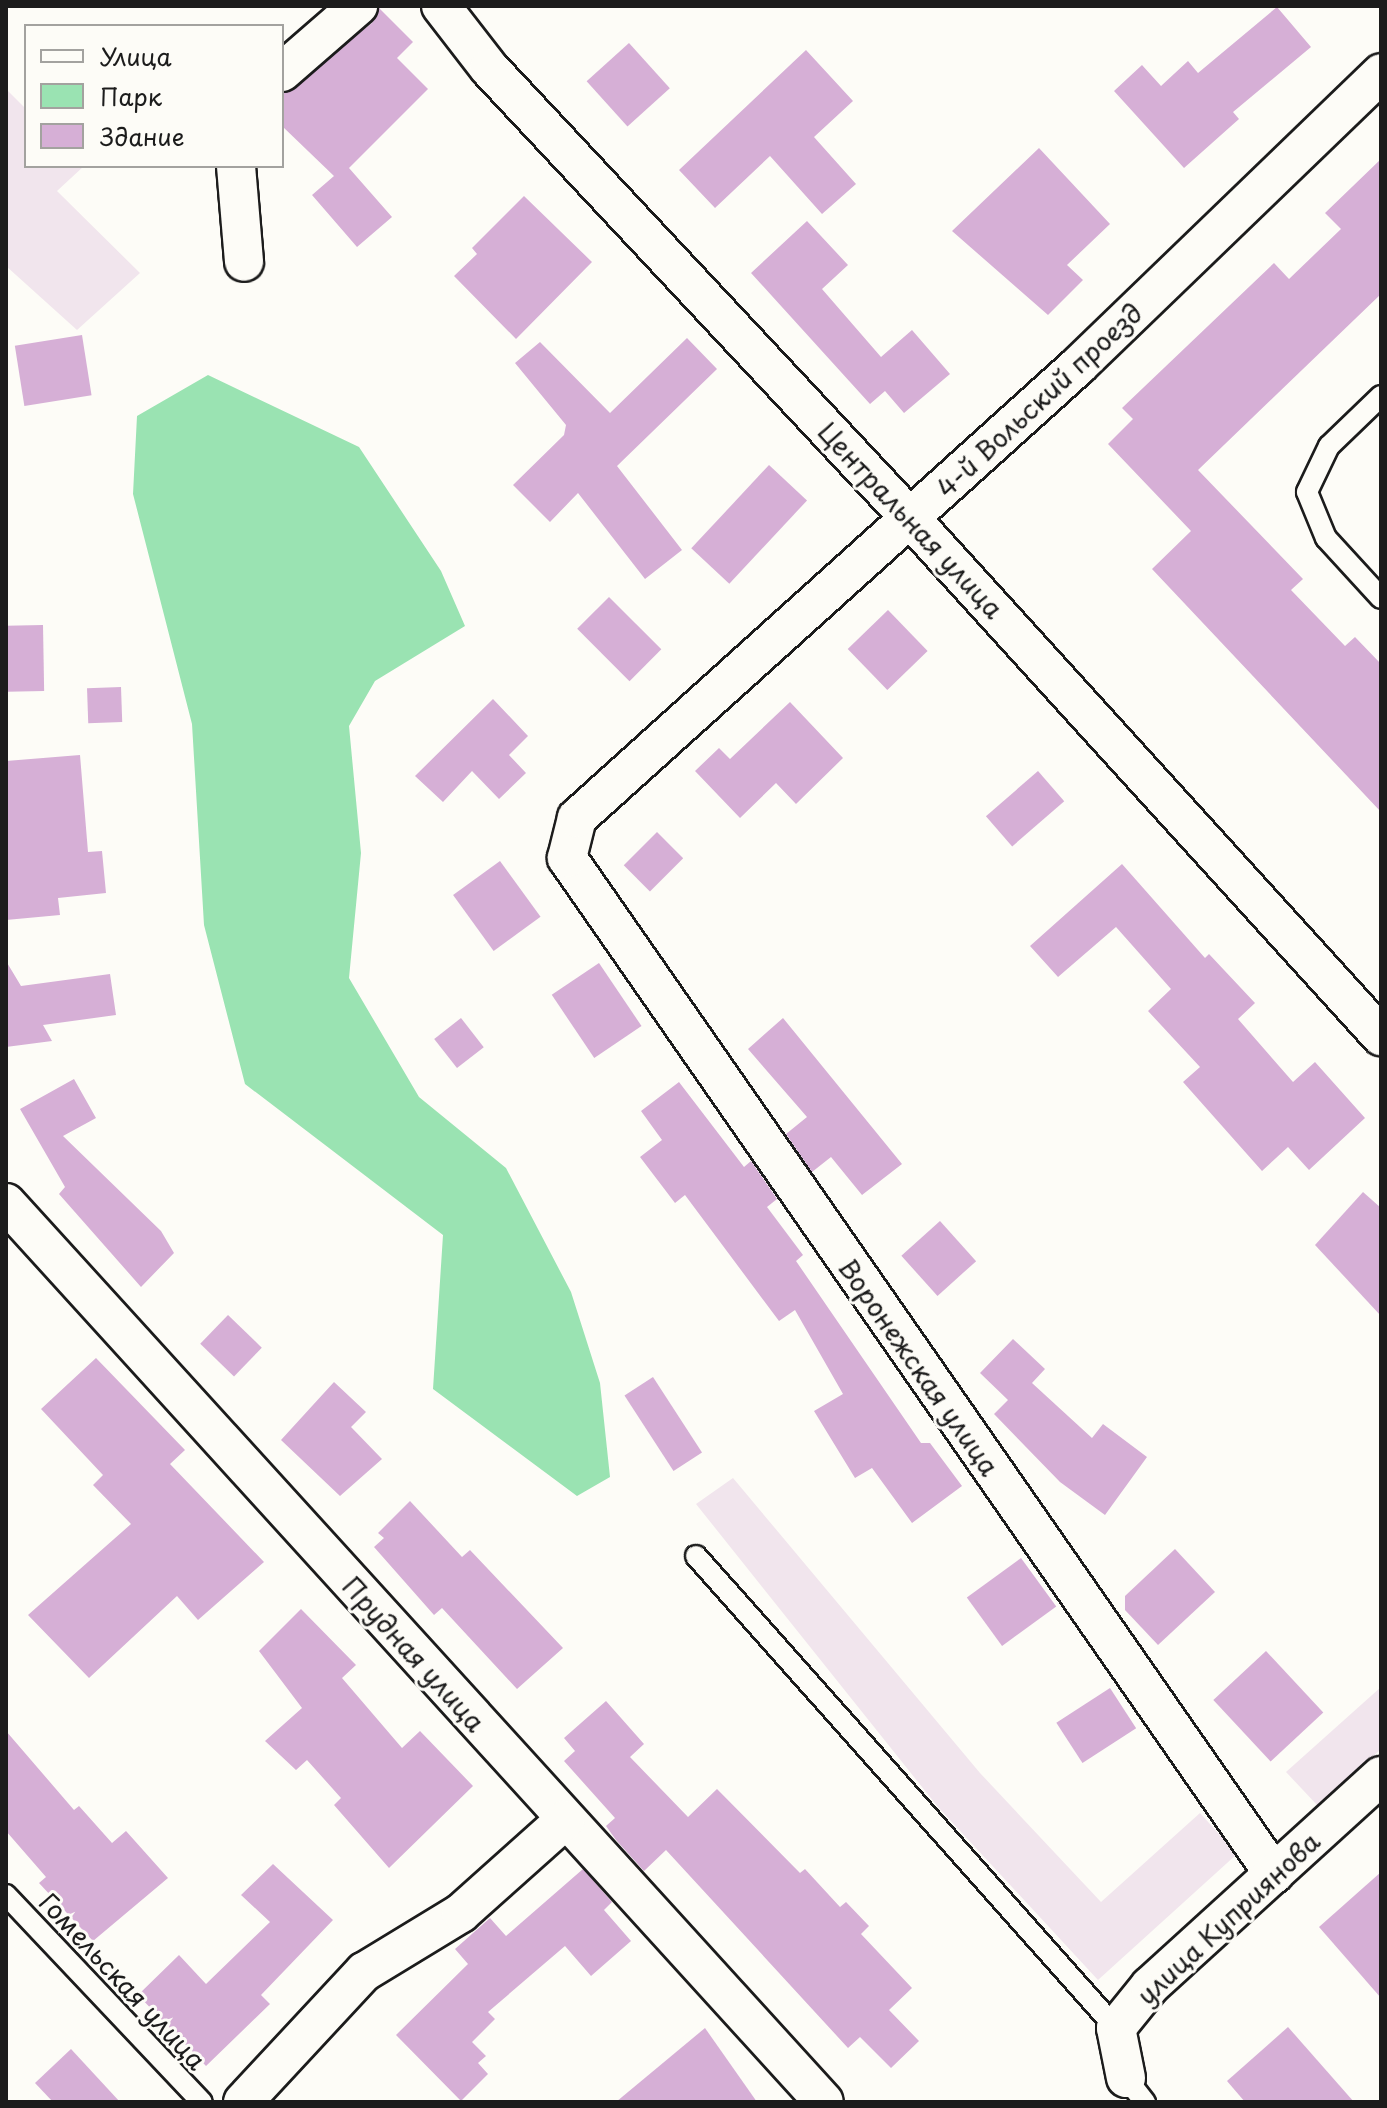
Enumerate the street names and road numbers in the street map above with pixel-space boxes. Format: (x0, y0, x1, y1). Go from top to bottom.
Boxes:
street label: 4-й Вольский проезд (930, 297, 1148, 503)
street label: Центральная улица (812, 415, 1010, 625)
street label: Воронежская улица (832, 1252, 1006, 1482)
street label: Прудная улица (336, 1570, 492, 1738)
street label: улица Куприянова (1130, 1825, 1326, 2011)
street label: Гомельская улица (32, 1886, 214, 2076)

